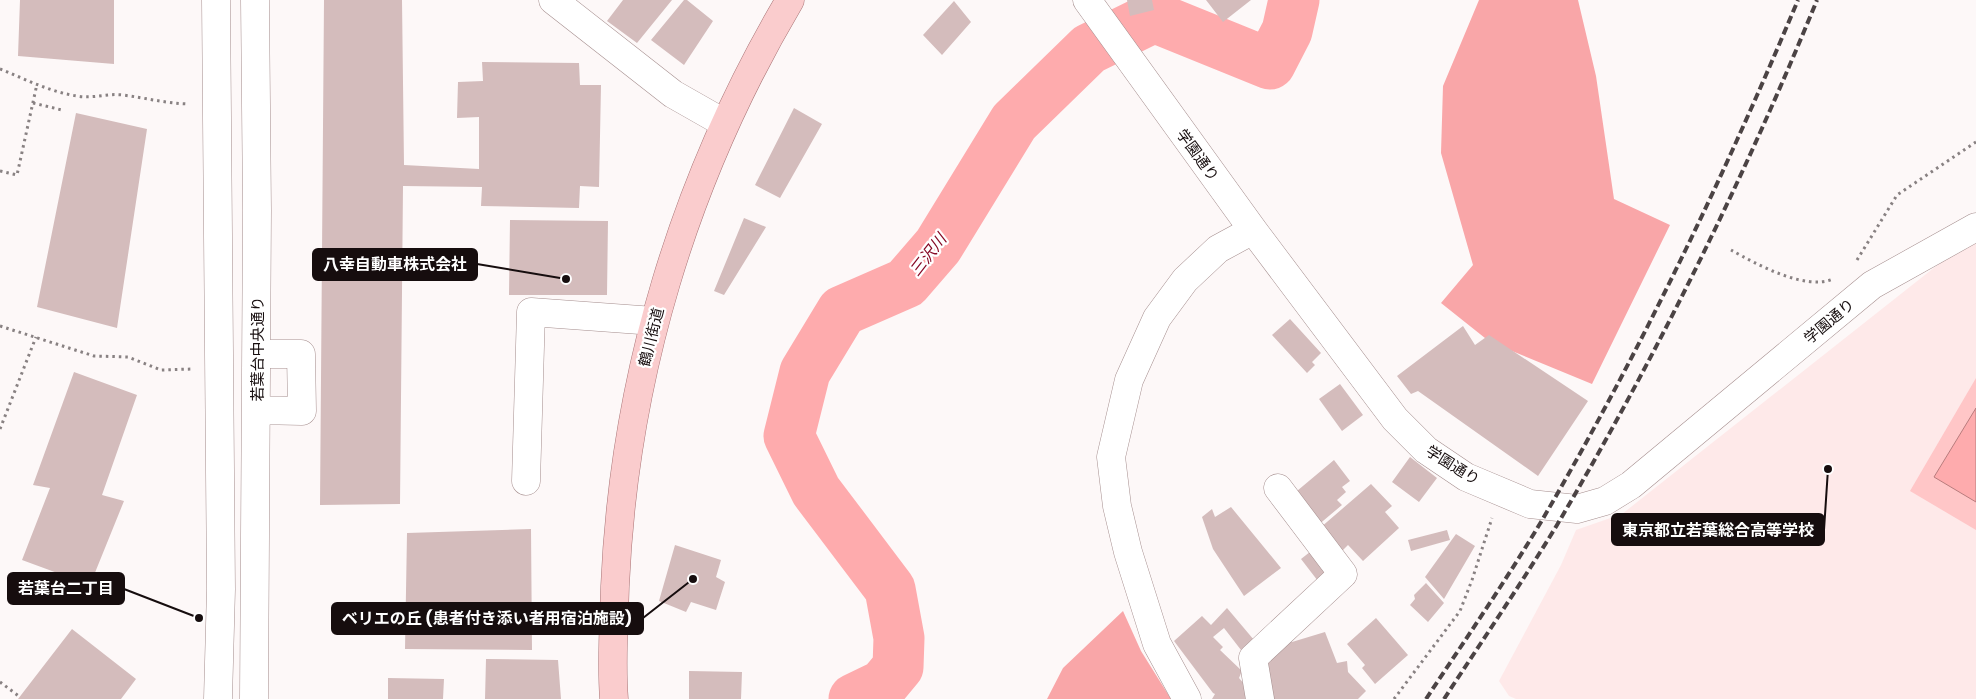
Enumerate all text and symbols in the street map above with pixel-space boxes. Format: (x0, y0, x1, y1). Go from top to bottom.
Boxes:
street label: 学園通り (1172, 125, 1224, 185)
water label: 三沢川 (904, 227, 953, 281)
callout: 八幸自動車株式会社 (313, 249, 477, 280)
text: 八幸自動車株式会社 (323, 253, 467, 276)
street label: 学園通り (1799, 294, 1859, 348)
street label: 若葉台中央通り (247, 296, 268, 402)
street label: 鶴川街道 (634, 305, 668, 369)
street label: 学園通り (1422, 440, 1484, 490)
callout: 東京都立若葉総合高等学校 (1612, 514, 1824, 545)
text: 東京都立若葉総合高等学校 (1622, 519, 1814, 542)
callout: 若葉台二丁目 (8, 573, 124, 604)
text: 若葉台二丁目 (18, 577, 114, 600)
callout: ベリエの丘 (患者付き添い者用宿泊施設) (332, 603, 643, 634)
text: ベリエの丘 (患者付き添い者用宿泊施設) (342, 607, 632, 630)

